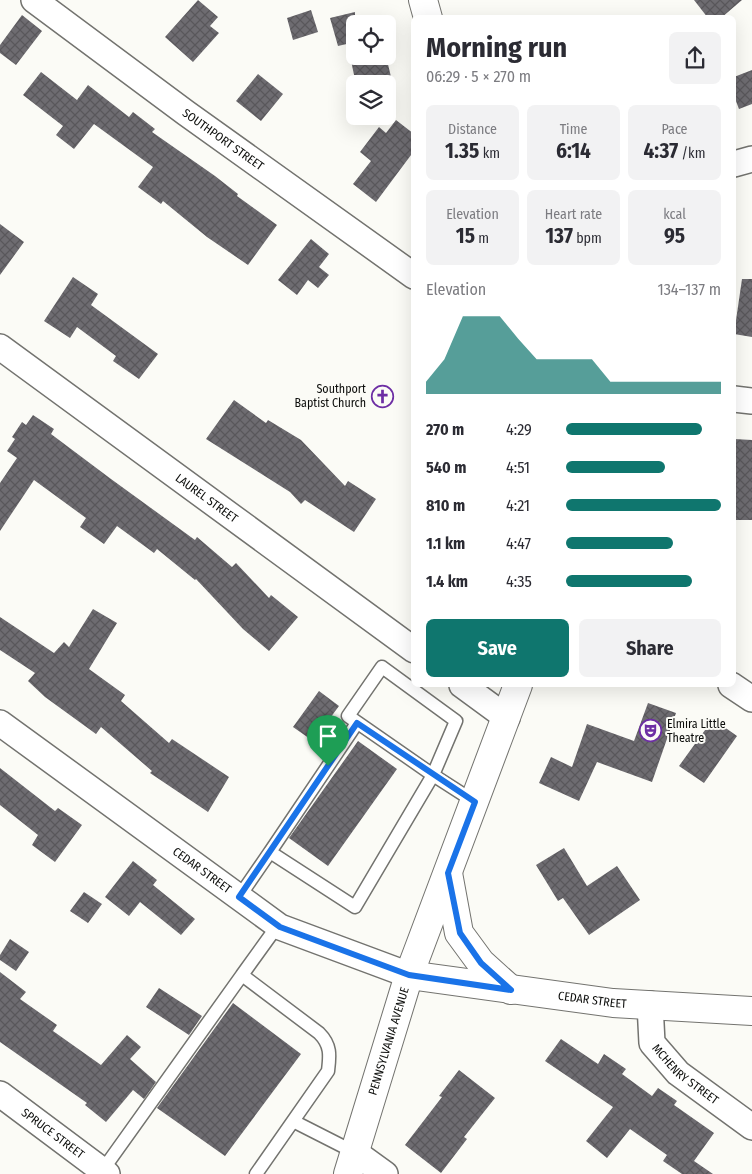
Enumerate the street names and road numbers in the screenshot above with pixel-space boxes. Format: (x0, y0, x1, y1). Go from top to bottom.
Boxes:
street label: SOUTHPORT STREET (180, 106, 267, 174)
street label: LAUREL STREET (173, 471, 241, 526)
street label: CEDAR STREET (170, 844, 234, 896)
street label: PENNSYLVANIA AVENUE (366, 985, 412, 1097)
street label: CEDAR STREET (557, 989, 627, 1011)
street label: MCHENRY STREET (649, 1041, 722, 1107)
street label: SPRUCE STREET (19, 1105, 87, 1162)

